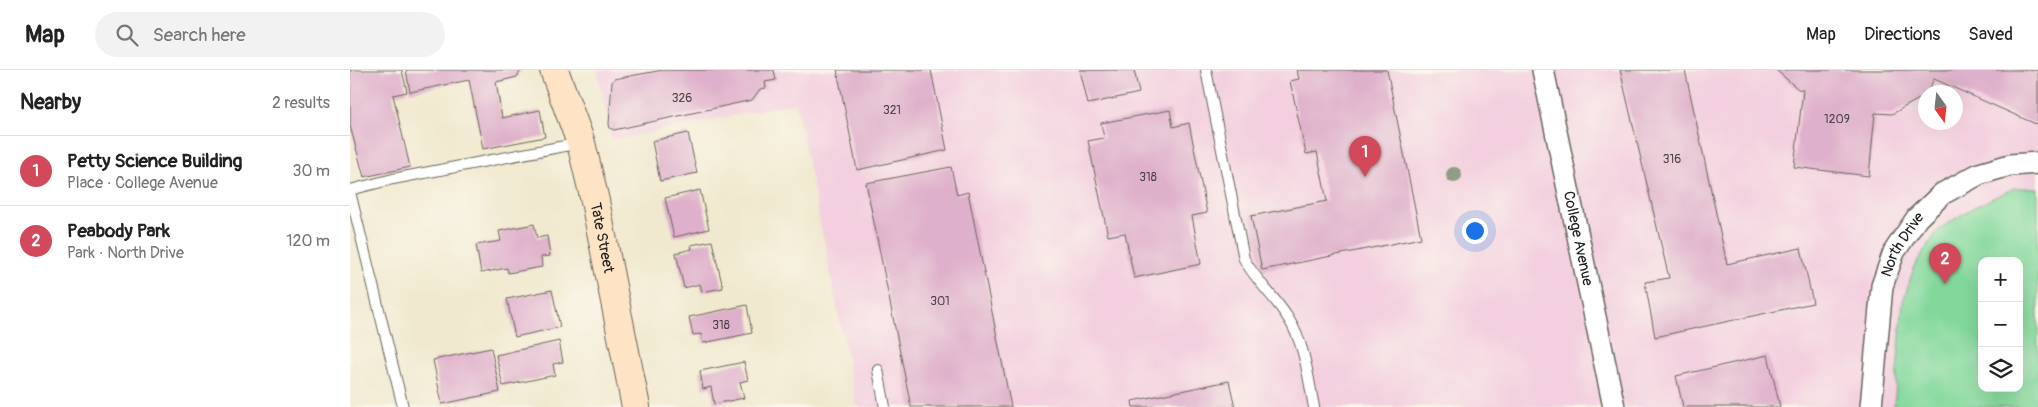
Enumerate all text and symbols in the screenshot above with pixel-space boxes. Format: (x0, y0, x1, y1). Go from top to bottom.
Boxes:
search box (95, 12, 445, 57)
text: Map (25, 20, 65, 49)
icon: search (113, 21, 141, 49)
text: Search here (153, 23, 246, 47)
text: Map (1806, 23, 1836, 46)
text: Directions (1864, 23, 1940, 46)
text: Saved (1968, 23, 2013, 46)
north arrow (1918, 85, 1963, 130)
text: Nearby (20, 89, 81, 116)
house number: 326 (672, 91, 692, 106)
text: 2 results (272, 93, 330, 113)
house number: 321 (883, 103, 901, 118)
house number: 1209 (1824, 112, 1850, 127)
pin: 1 (1349, 136, 1381, 177)
text: Petty Science Building (67, 149, 242, 173)
house number: 316 (1663, 152, 1681, 167)
text: 1 (33, 161, 39, 181)
text: 30 m (292, 161, 330, 181)
house number: 318 (1139, 170, 1157, 185)
text: Place · College Avenue (67, 173, 218, 193)
street label: College Avenue (1559, 189, 1598, 288)
street label: Tate Street (586, 201, 619, 276)
street label: North Drive (1877, 207, 1928, 279)
your location (1462, 218, 1488, 244)
text: Peabody Park (67, 219, 170, 243)
text: 2 (32, 231, 40, 251)
text: 120 m (286, 231, 330, 251)
text: Park · North Drive (67, 243, 184, 263)
pin: 2 (1929, 243, 1961, 284)
map controls (1978, 257, 2023, 392)
button: + (1978, 257, 2023, 302)
house number: 301 (930, 294, 950, 309)
button: − (1978, 302, 2023, 347)
house number: 318 (712, 318, 730, 333)
button: layers (1978, 347, 2023, 392)

